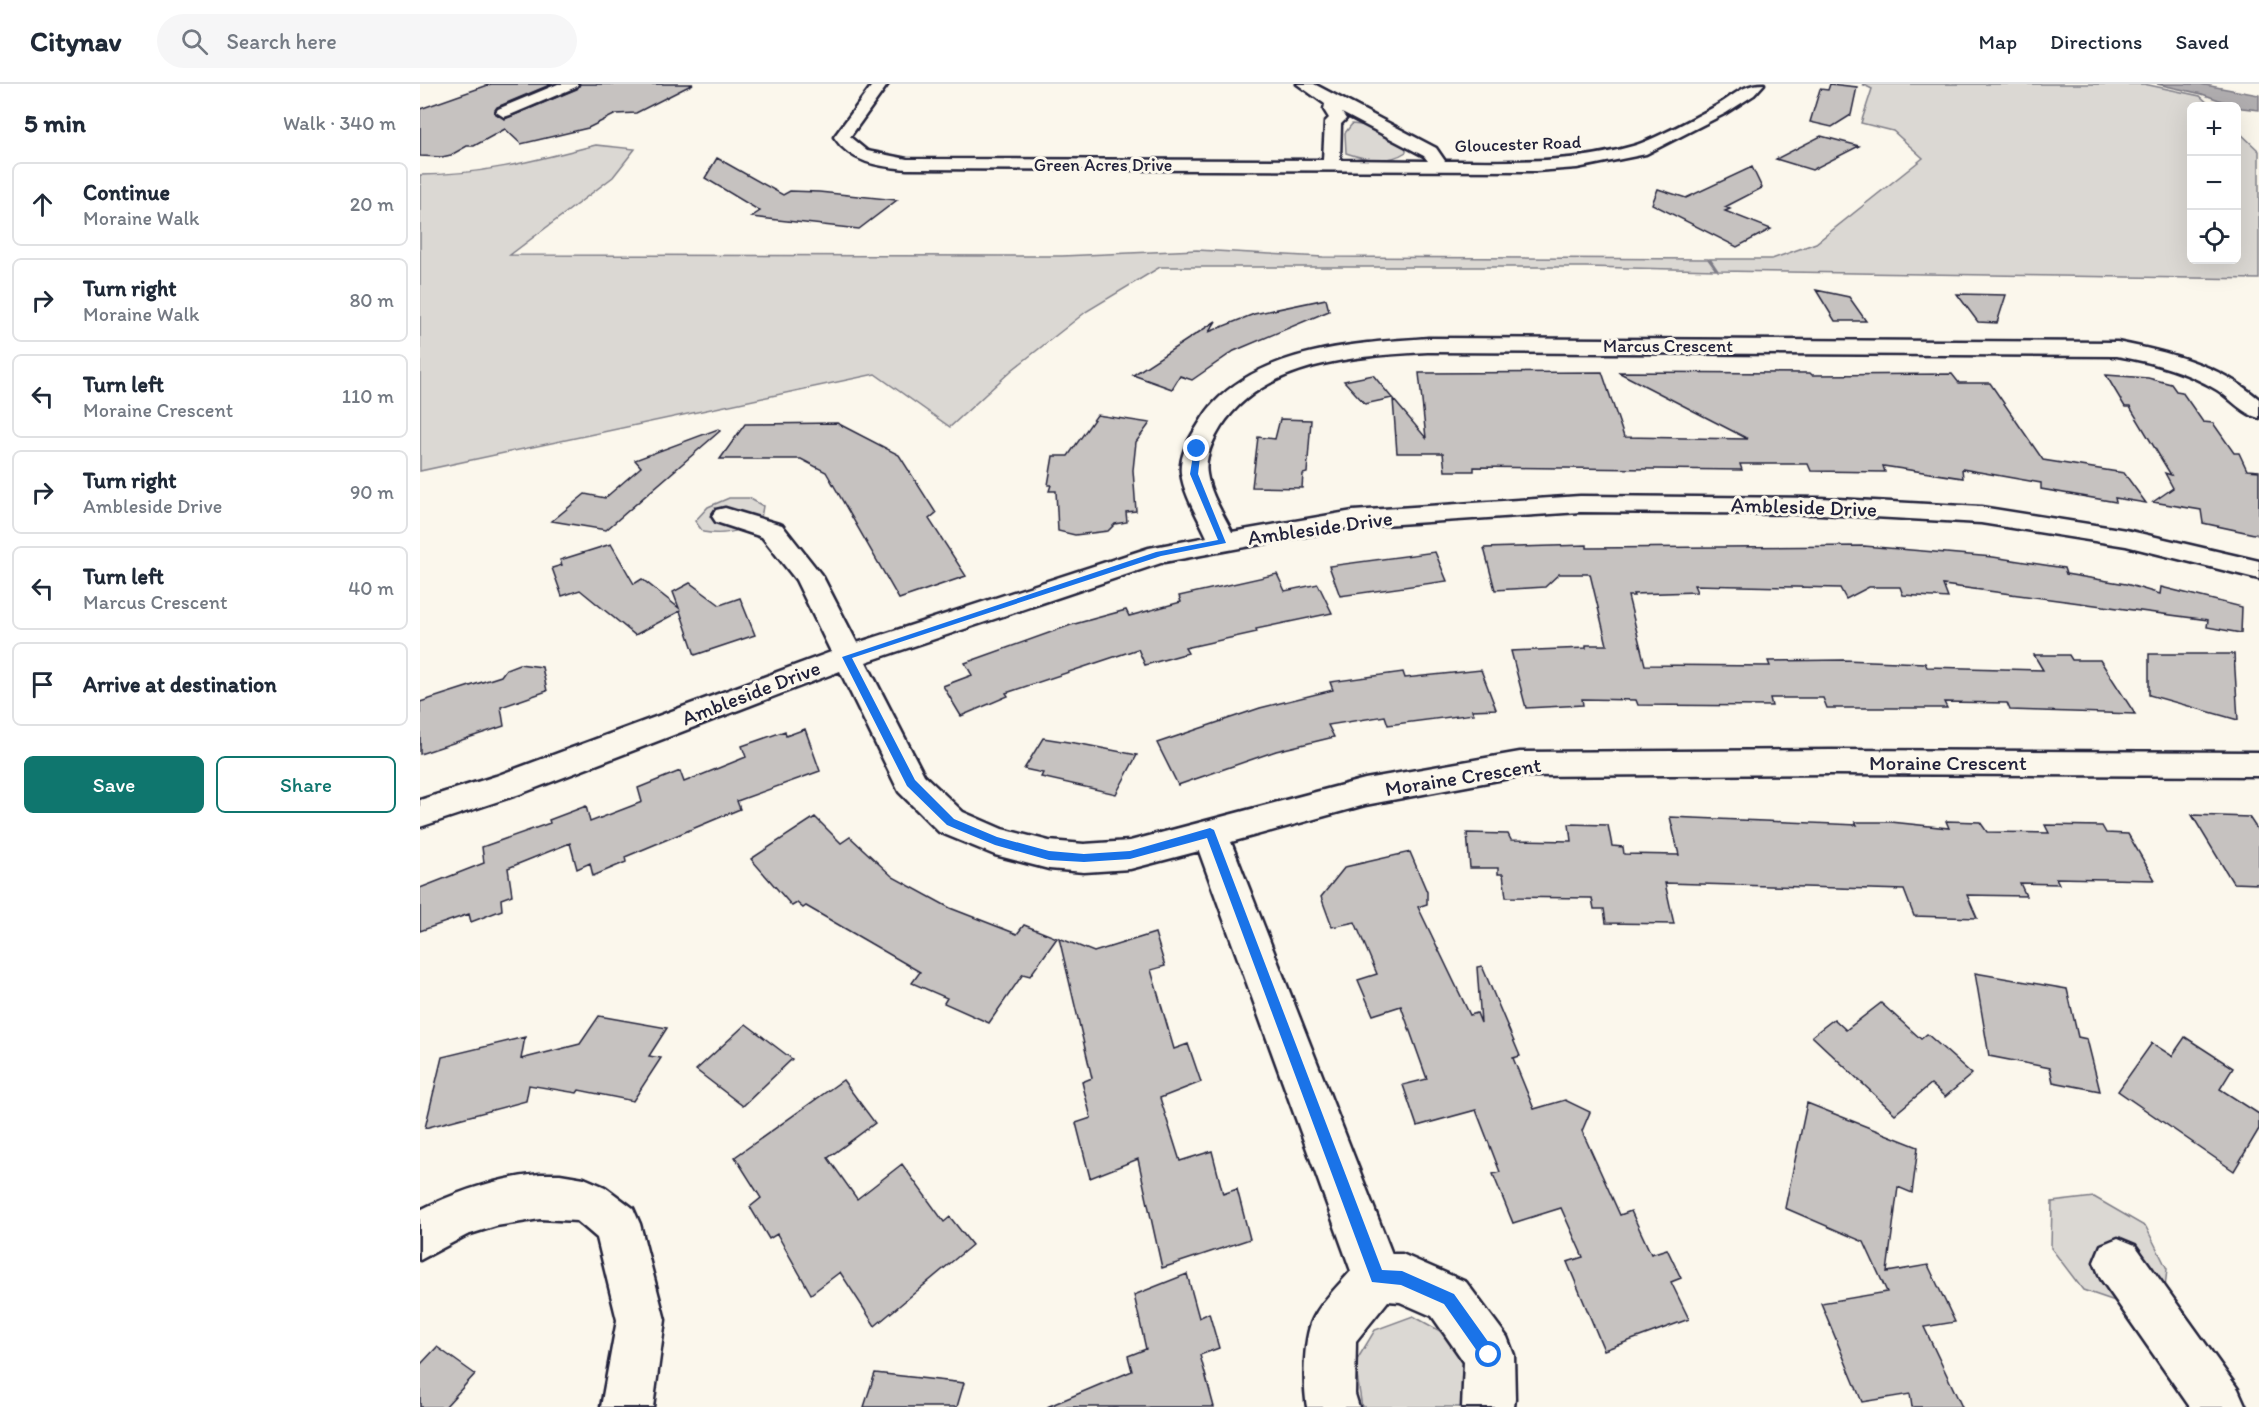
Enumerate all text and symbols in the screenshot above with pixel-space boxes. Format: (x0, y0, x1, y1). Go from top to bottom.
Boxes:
search box (157, 14, 577, 68)
text: Citynav (30, 24, 121, 58)
icon: search (178, 25, 211, 58)
text: Search here (226, 28, 337, 55)
text: Map (1979, 29, 2017, 54)
text: Directions (2050, 29, 2142, 54)
text: Saved (2175, 29, 2229, 54)
map controls (2187, 102, 2241, 264)
button: + (2187, 102, 2241, 156)
text: 5 min (24, 107, 86, 139)
text: Walk · 340 m (283, 111, 396, 135)
street label: Gloucester Road (1454, 131, 1582, 157)
street label: Green Acres Drive (1034, 154, 1172, 176)
button: − (2187, 156, 2241, 210)
text: Continue (83, 179, 170, 206)
icon: ahead (26, 188, 59, 221)
text: 20 m (350, 192, 394, 216)
text: Moraine Walk (83, 206, 199, 230)
button: locate (2187, 210, 2241, 264)
text: Turn right (83, 275, 177, 302)
icon: right (26, 284, 59, 317)
text: 80 m (349, 288, 394, 312)
text: Moraine Walk (83, 302, 199, 326)
street label: Marcus Crescent (1603, 335, 1733, 357)
text: Turn left (83, 371, 164, 398)
icon: left (26, 380, 59, 413)
text: 110 m (342, 384, 394, 408)
text: Moraine Crescent (83, 398, 233, 422)
route end (1183, 435, 1209, 461)
text: Turn right (83, 467, 177, 494)
icon: right (26, 476, 59, 509)
text: 90 m (350, 480, 394, 504)
street label: Ambleside Drive (1731, 491, 1877, 522)
text: Ambleside Drive (83, 494, 222, 518)
street label: Ambleside Drive (1246, 505, 1394, 550)
text: Turn left (83, 563, 164, 590)
icon: left (26, 572, 59, 605)
text: 40 m (348, 576, 394, 600)
text: Marcus Crescent (83, 590, 227, 614)
street label: Ambleside Drive (678, 655, 824, 730)
icon: arrive (26, 668, 59, 701)
text: Arrive at destination (83, 671, 277, 698)
street label: Moraine Crescent (1869, 750, 2027, 775)
street label: Moraine Crescent (1383, 752, 1543, 801)
button: Save (24, 756, 204, 813)
button: Share (216, 756, 396, 813)
route start (1475, 1341, 1501, 1367)

